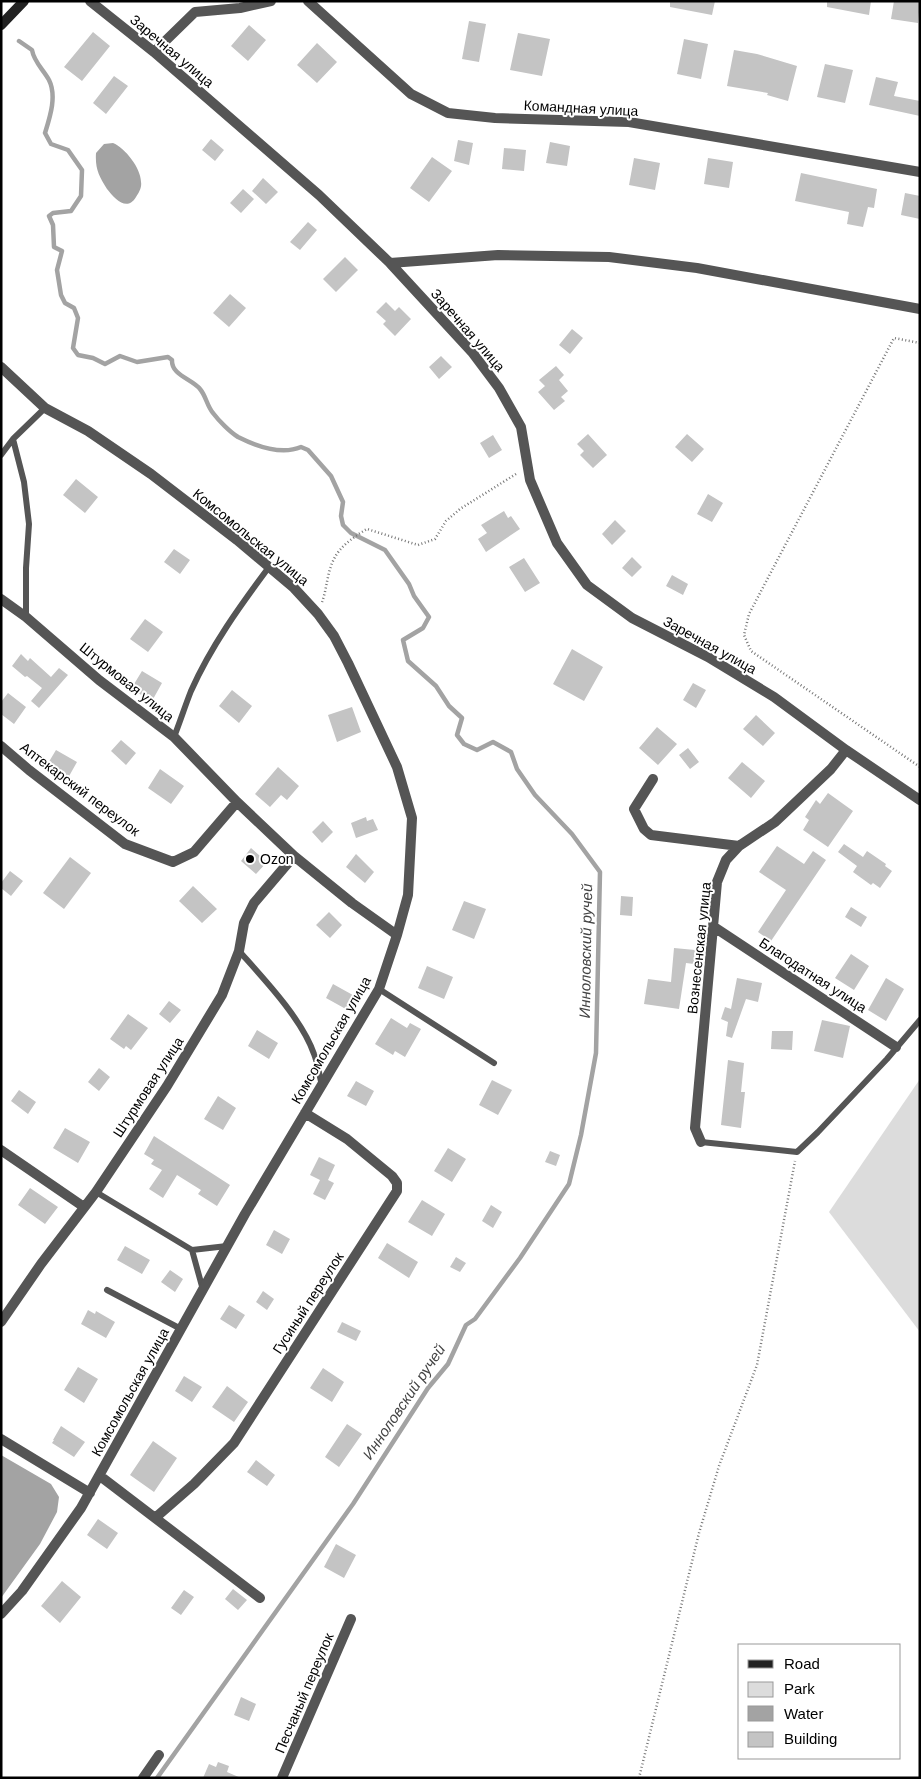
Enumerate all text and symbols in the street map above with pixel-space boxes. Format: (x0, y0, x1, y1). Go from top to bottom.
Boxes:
street label: Заречная улица (127, 11, 217, 91)
street label: Командная улица (523, 97, 639, 119)
street label: Заречная улица (428, 285, 508, 375)
street label: Комсомольская улица (190, 485, 312, 589)
street label: Заречная улица (661, 613, 760, 677)
street label: Штурмовая улица (77, 639, 177, 725)
street label: Аптекарский переулок (17, 739, 144, 840)
place label: Ozon (260, 851, 293, 867)
marker: Ozon (244, 853, 256, 865)
street label: Вознесенская улица (684, 881, 714, 1015)
water label: Инноловский ручей (576, 883, 595, 1019)
street label: Благодатная улица (756, 934, 870, 1016)
street label: Комсомольская улица (288, 973, 374, 1106)
street label: Штурмовая улица (110, 1034, 187, 1140)
street label: Гусиный переулок (269, 1249, 347, 1357)
street label: Комсомольская улица (88, 1325, 172, 1459)
water label: Инноловский ручей (359, 1341, 449, 1462)
street label: Песчаный переулок (271, 1630, 337, 1755)
legend (738, 1644, 901, 1759)
text: Road (784, 1655, 820, 1672)
text: Park (784, 1680, 815, 1697)
text: Water (784, 1705, 823, 1722)
text: Building (784, 1730, 837, 1747)

